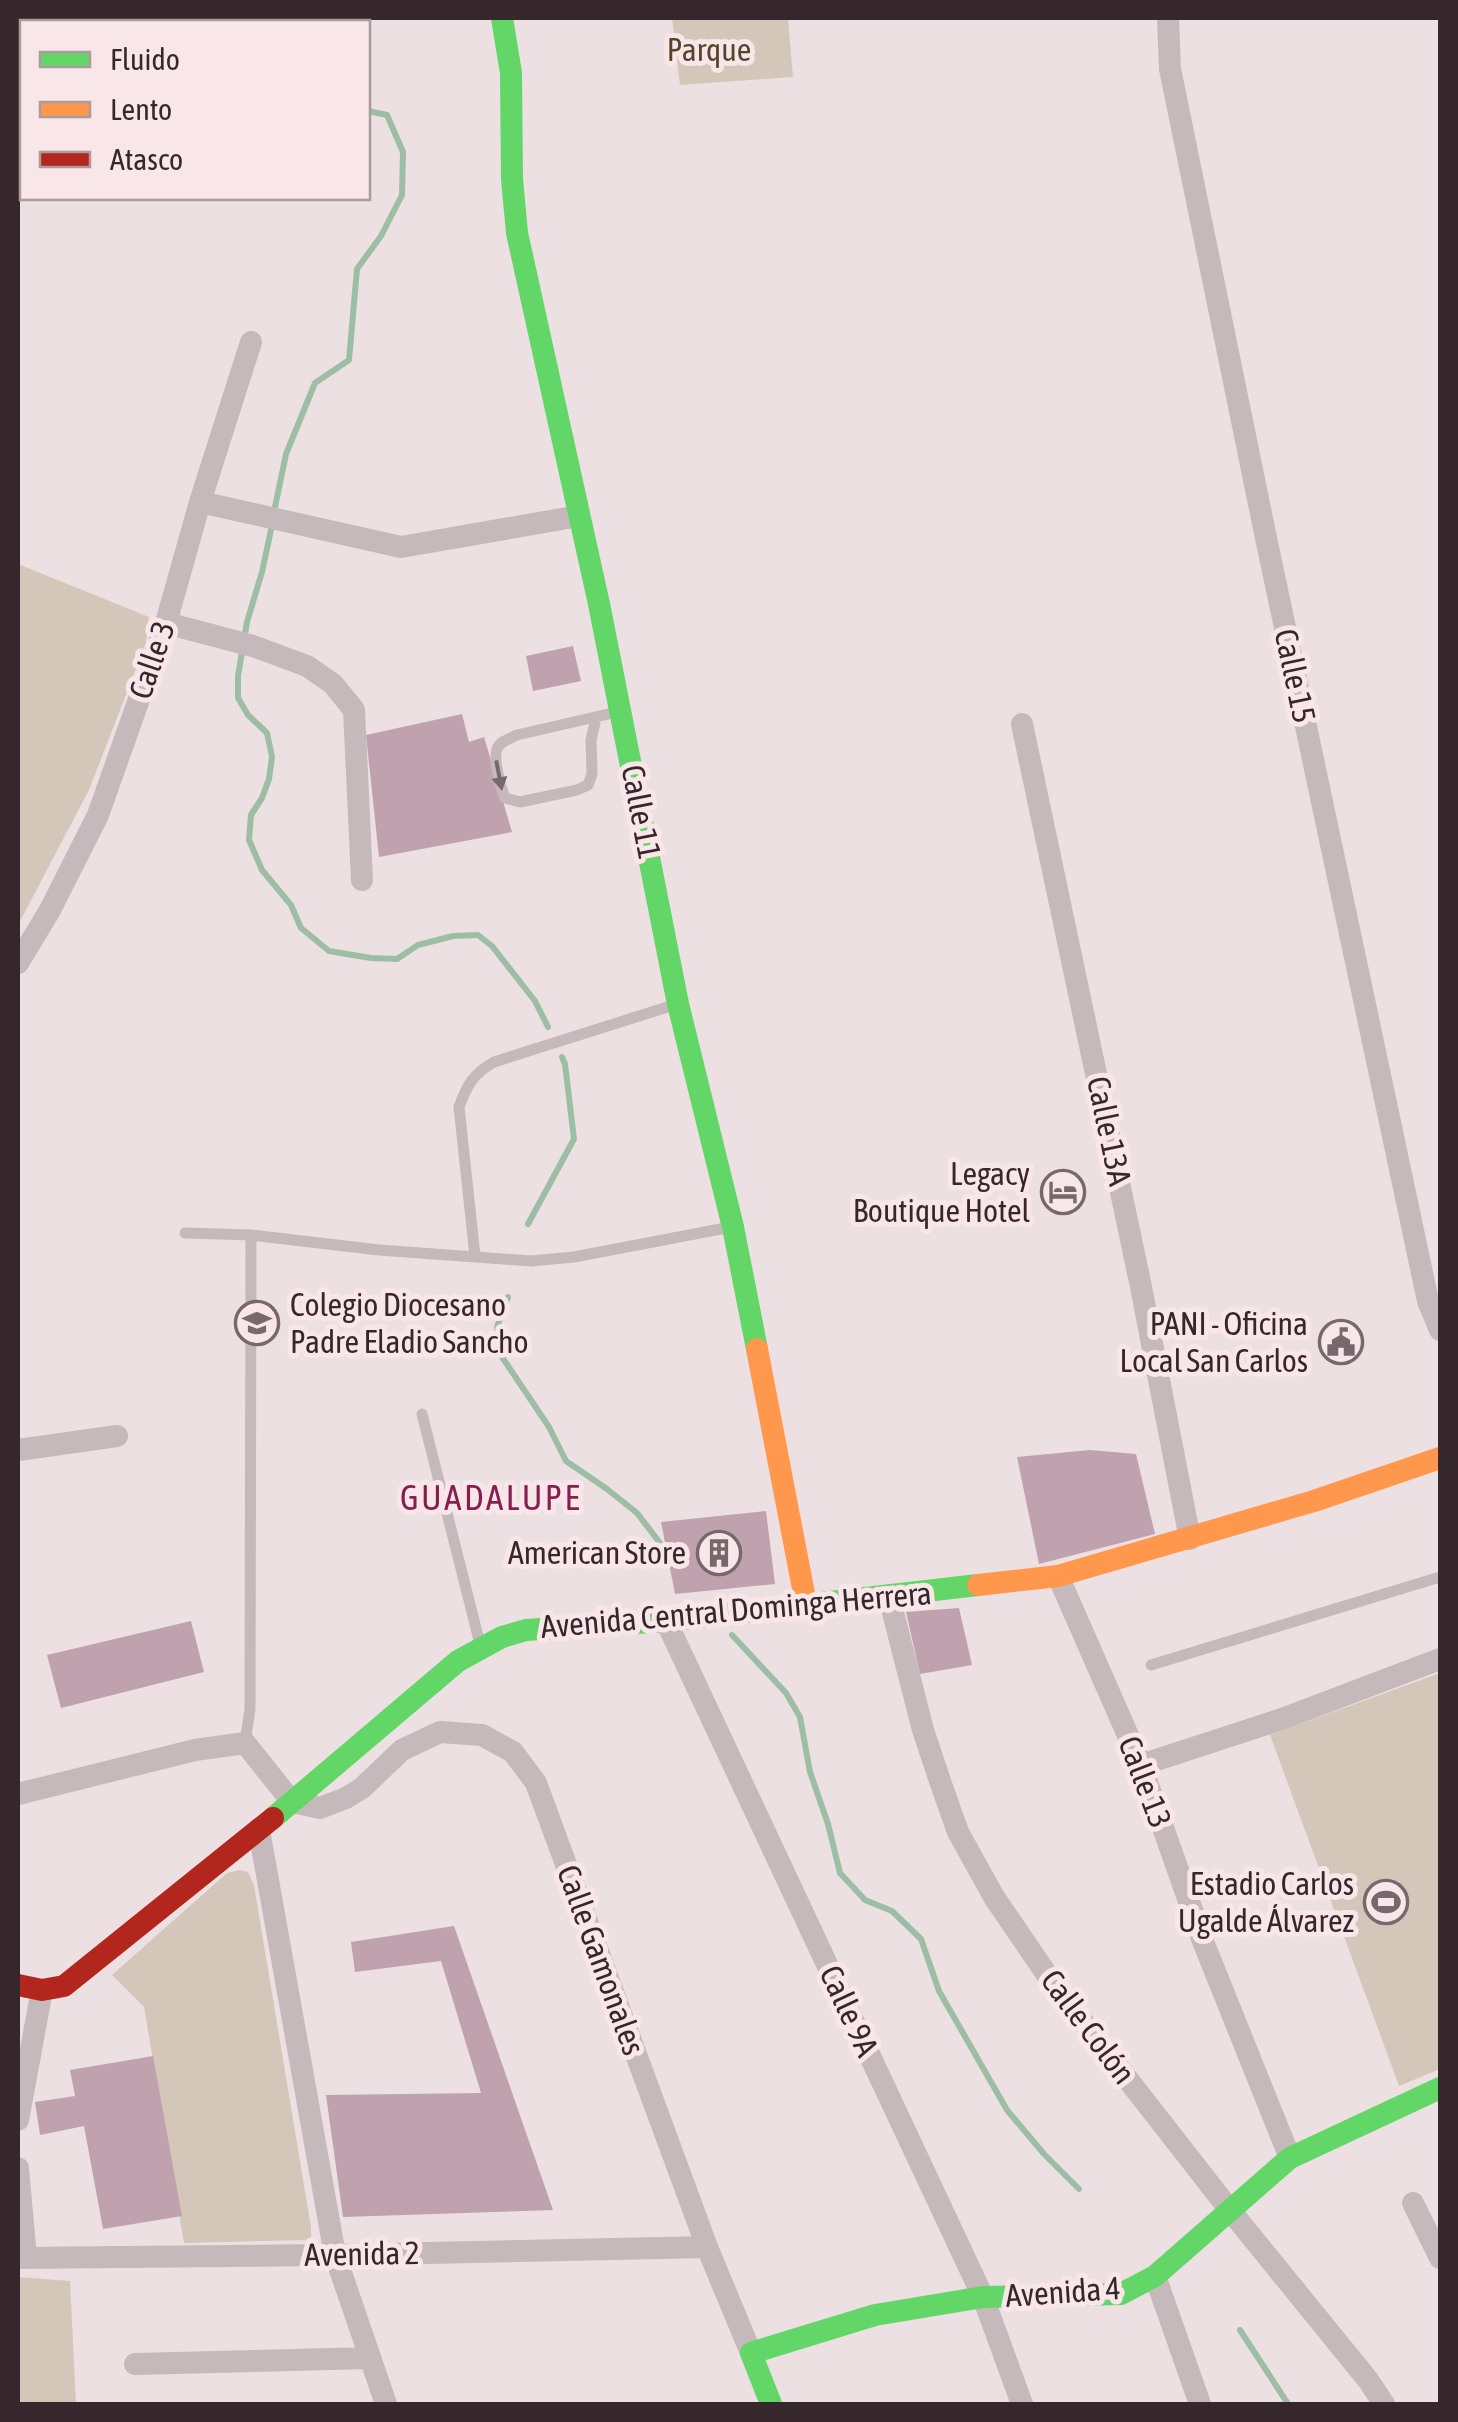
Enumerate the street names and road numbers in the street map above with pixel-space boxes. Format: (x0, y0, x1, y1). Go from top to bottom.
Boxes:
street label: Calle 3 (121, 616, 182, 704)
street label: Calle 15 (1268, 626, 1323, 726)
street label: Calle 11 (614, 762, 669, 862)
street label: Calle 13A (1080, 1073, 1139, 1189)
street label: Avenida Central Dominga Herrera (539, 1574, 933, 1645)
street label: Calle 13 (1111, 1731, 1180, 1833)
street label: Calle Gamonales (550, 1860, 653, 2060)
street label: Calle 9A (812, 1960, 887, 2062)
street label: Calle Colón (1034, 1962, 1143, 2091)
street label: Avenida 2 (304, 2234, 420, 2273)
street label: Avenida 4 (1004, 2269, 1122, 2314)

